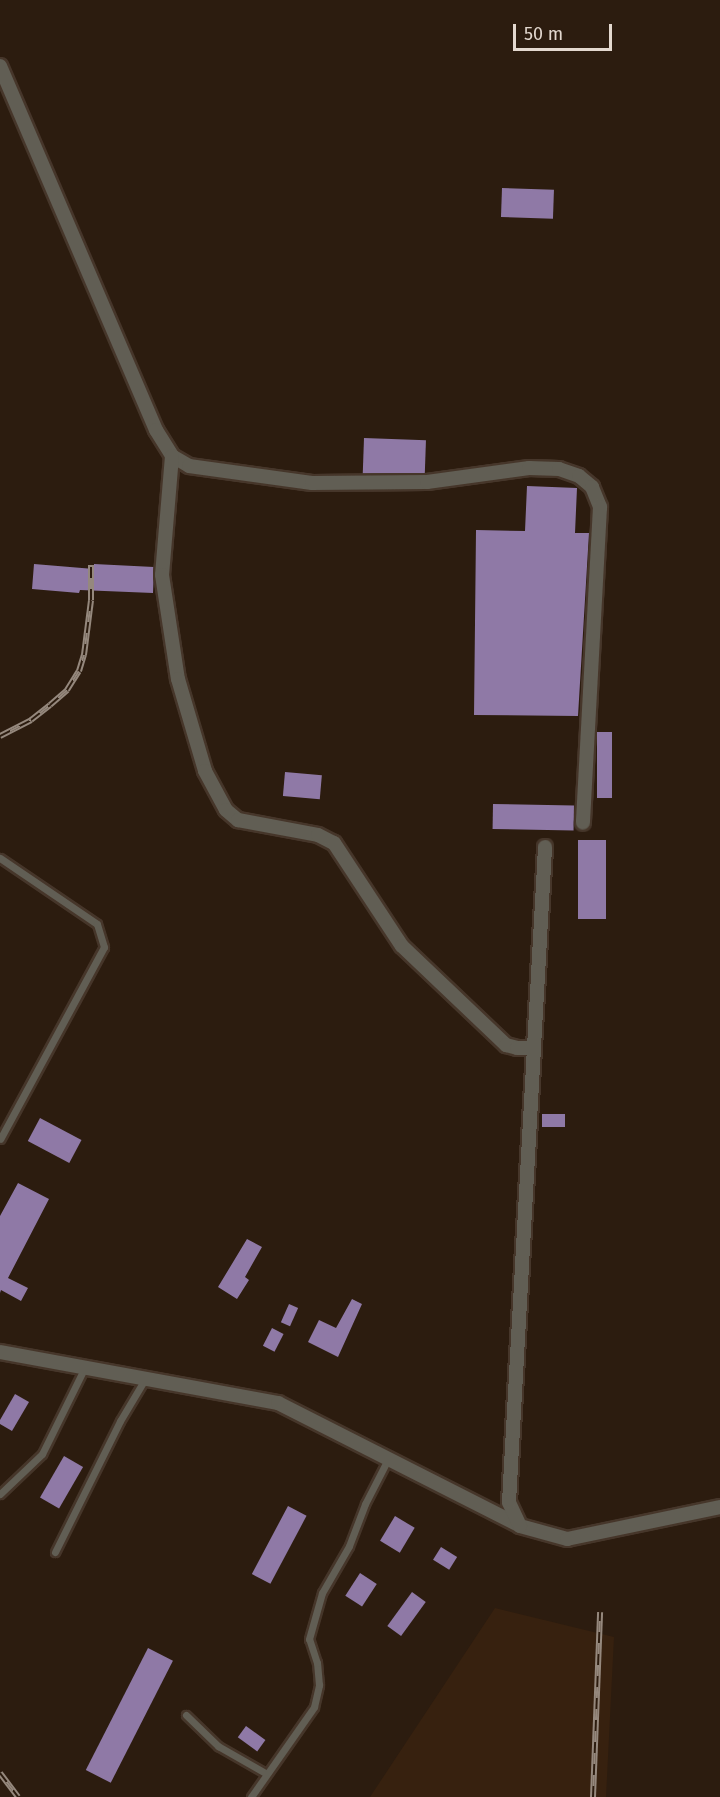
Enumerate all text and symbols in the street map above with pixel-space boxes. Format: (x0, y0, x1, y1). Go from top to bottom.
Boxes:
scale bar (516, 12, 615, 50)
text: 50 m (524, 23, 563, 45)

